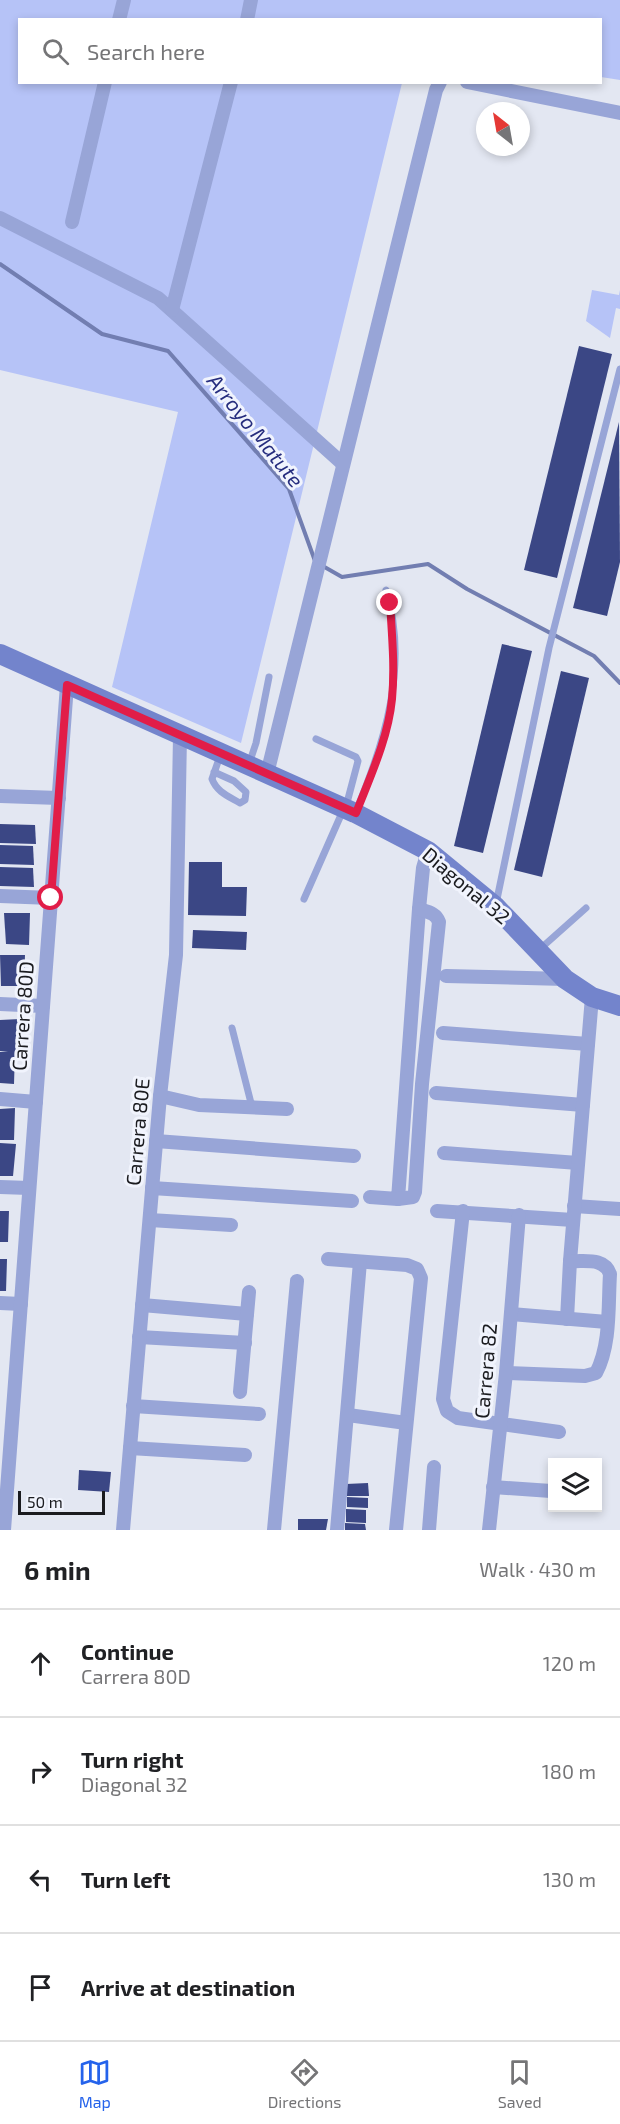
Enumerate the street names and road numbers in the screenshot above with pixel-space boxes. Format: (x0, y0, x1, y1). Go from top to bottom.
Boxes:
street label: Diagonal 32 (418, 842, 515, 929)
street label: Carrera 80D (6, 960, 38, 1072)
street label: Carrera 80E (120, 1077, 154, 1187)
street label: Carrera 82 (469, 1322, 501, 1420)

